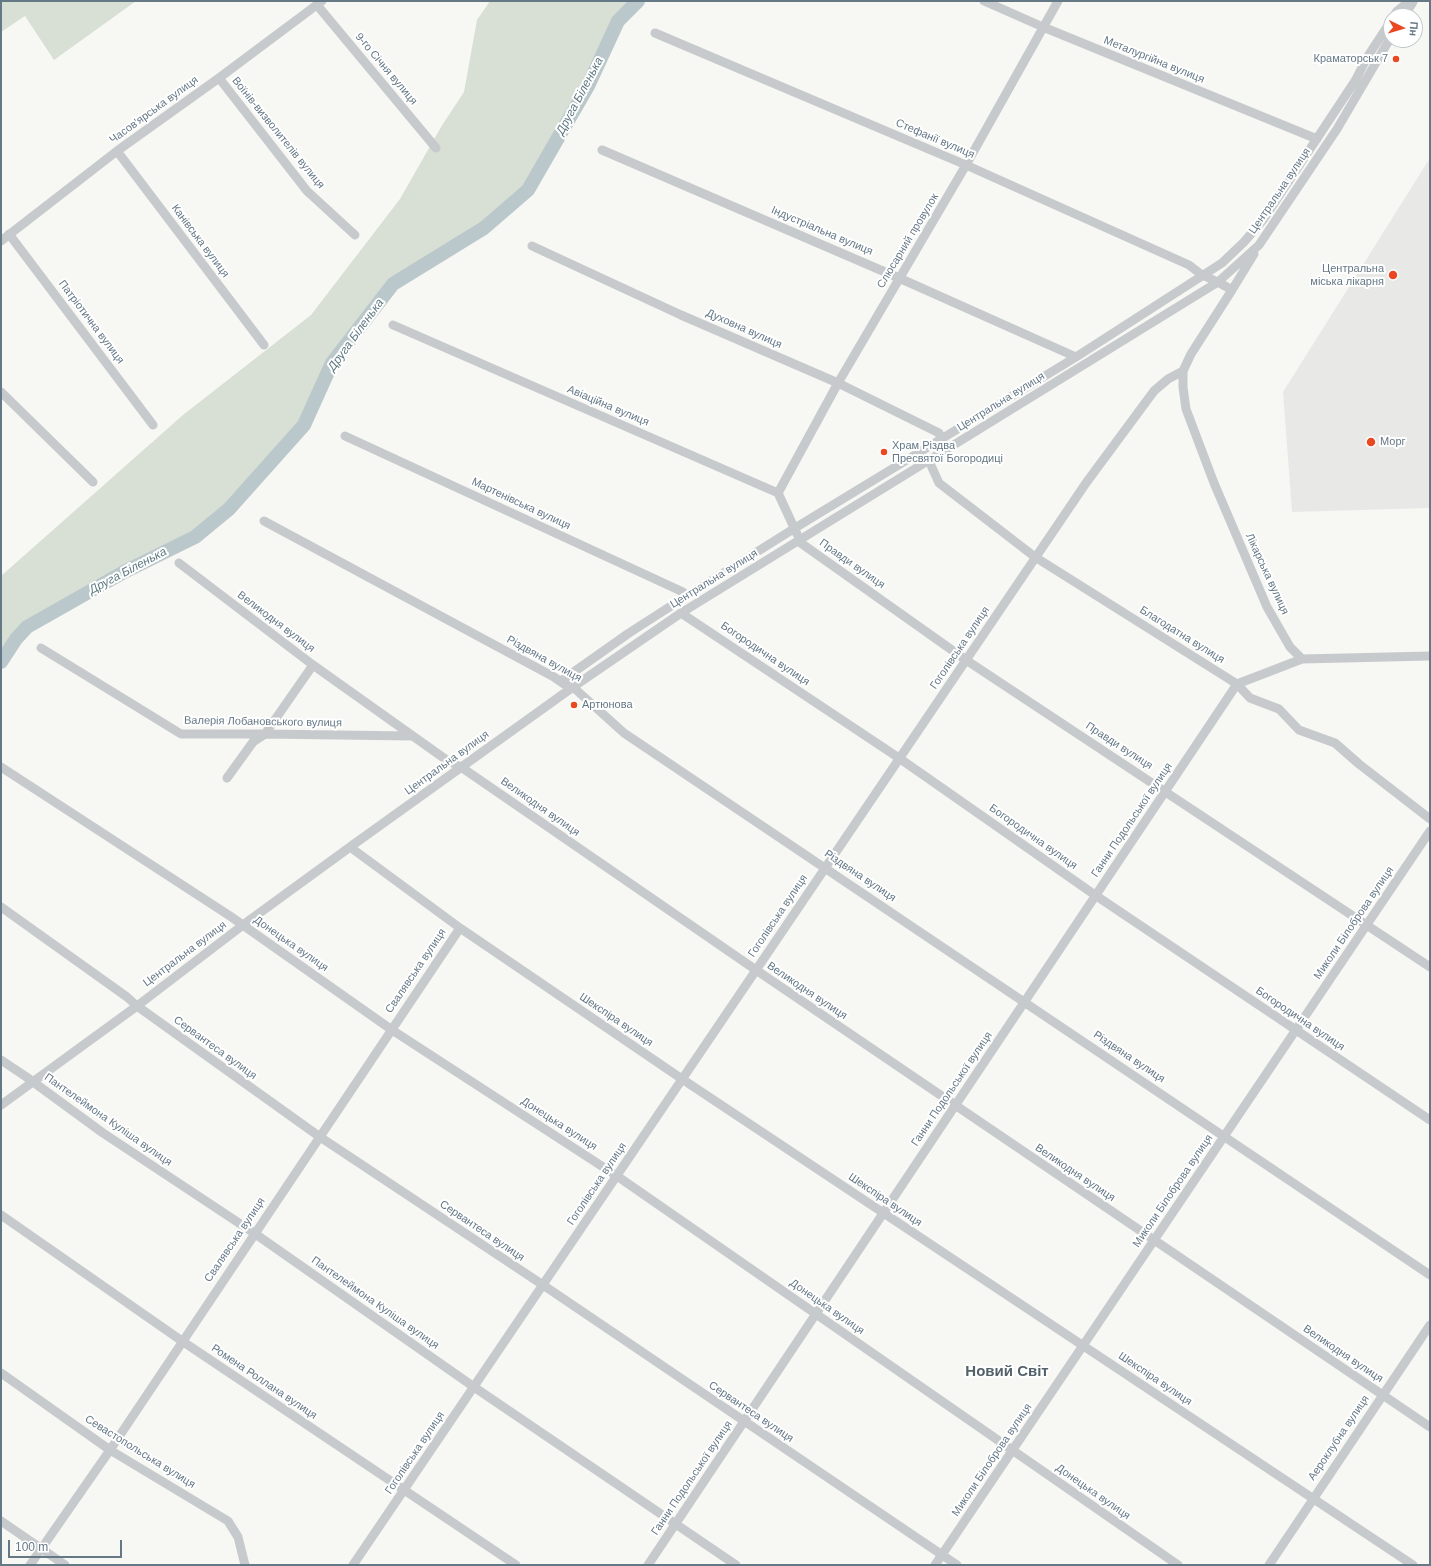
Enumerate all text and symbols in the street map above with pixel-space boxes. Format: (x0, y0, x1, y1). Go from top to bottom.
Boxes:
north arrow (1383, 8, 1423, 48)
text: Пн (1407, 21, 1421, 37)
street label: 9-го Січня вулиця (352, 30, 420, 108)
street label: Металургійна вулиця (1102, 34, 1206, 86)
place label: Краматорськ 7 (1314, 52, 1388, 66)
marker: Краматорськ 7 (1391, 54, 1401, 64)
water label: Друга Біленька (554, 55, 606, 137)
street label: Часов'ярська вулиця (107, 73, 201, 147)
street label: Воїнів-визволителів вулиця (229, 75, 327, 191)
street label: Стефанії вулиця (894, 116, 976, 162)
street label: Центральна вулиця (1246, 146, 1314, 236)
street label: Слюсарний провулок (874, 191, 942, 291)
street label: Канівська вулиця (168, 202, 232, 280)
street label: Індустріальна вулиця (769, 204, 875, 258)
place label: Центральна міська лікарня (1310, 262, 1384, 288)
marker: Центральна міська лікарня (1387, 269, 1399, 281)
street label: Патріотична вулиця (55, 278, 127, 366)
water label: Друга Біленька (325, 296, 387, 374)
street label: Духовна вулиця (704, 306, 784, 352)
street label: Центральна вулиця (955, 370, 1047, 434)
street label: Авіаційна вулиця (565, 383, 651, 429)
place label: Морг (1380, 435, 1406, 449)
marker: Морг (1365, 436, 1377, 448)
place label: Храм Різдва Пресвятої Богородиці (892, 439, 1003, 465)
marker: Храм Різдва Пресвятої Богородиці (879, 447, 889, 457)
street label: Мартенівська вулиця (469, 475, 573, 533)
street label: Лікарська вулиця (1242, 531, 1292, 617)
street label: Правди вулиця (817, 536, 887, 592)
water label: Друга Біленька (87, 545, 169, 597)
street label: Центральна вулиця (668, 547, 760, 611)
street label: Великодня вулиця (235, 589, 317, 655)
street label: Гоголівська вулиця (927, 604, 993, 692)
street label: Благодатна вулиця (1137, 604, 1227, 666)
street label: Богородична вулиця (718, 619, 812, 689)
street label: Різдвяна вулиця (504, 633, 584, 685)
place label: Артюнова (582, 698, 633, 712)
marker: Артюнова (569, 700, 579, 710)
street label: Валерія Лобановського вулиця (184, 714, 342, 730)
street label: Правди вулиця (1083, 719, 1155, 773)
street label: Центральна вулиця (402, 728, 492, 798)
street label: Ганни Подольської вулиця (1089, 760, 1175, 880)
street label: Великодня вулиця (498, 775, 582, 839)
street label: Богородична вулиця (986, 802, 1080, 872)
street label: Різдвяна вулиця (822, 847, 898, 905)
street label: Миколи Білоброва вулиця (1311, 864, 1397, 982)
street label: Гоголівська вулиця (745, 872, 811, 960)
street label: Донецька вулиця (251, 913, 331, 975)
street label: Центральна вулиця (141, 918, 229, 990)
street label: Свалявська вулиця (383, 926, 449, 1016)
street label: Великодня вулиця (764, 959, 850, 1023)
street label: Богородична вулиця (1253, 984, 1347, 1054)
street label: Шекспіра вулиця (577, 990, 655, 1050)
street label: Сервантеса вулиця (171, 1013, 259, 1083)
street label: Різдвяна вулиця (1091, 1028, 1167, 1086)
street label: Ганни Подольської вулиця (909, 1029, 995, 1149)
street label: Пантелеймона Куліша вулиця (42, 1071, 174, 1169)
street label: Донецька вулиця (519, 1095, 599, 1153)
street label: Миколи Білоброва вулиця (1130, 1132, 1216, 1250)
street label: Гоголівська вулиця (564, 1140, 630, 1228)
street label: Великодня вулиця (1032, 1141, 1118, 1205)
street label: Шекспіра вулиця (846, 1170, 924, 1230)
street label: Свалявська вулиця (202, 1195, 268, 1285)
street label: Сервантеса вулиця (437, 1198, 527, 1264)
street label: Пантелеймона Куліша вулиця (309, 1254, 441, 1352)
street label: Донецька вулиця (787, 1276, 867, 1338)
street label: Великодня вулиця (1300, 1322, 1386, 1386)
street label: Ромена Роллана вулиця (209, 1342, 319, 1422)
street label: Шекспіра вулиця (1116, 1349, 1194, 1409)
district label: Новий Світ (965, 1363, 1049, 1381)
street label: Сервантеса вулиця (706, 1379, 796, 1445)
street label: Аероклубна вулиця (1306, 1393, 1372, 1483)
street label: Миколи Білоброва вулиця (949, 1401, 1035, 1519)
street label: Гоголівська вулиця (382, 1409, 448, 1497)
street label: Севастопольська вулиця (82, 1413, 198, 1491)
street label: Ганни Подольської вулиця (649, 1418, 735, 1538)
street label: Донецька вулиця (1053, 1461, 1133, 1523)
scale bar (10, 1532, 124, 1558)
text: 100 m (15, 1540, 48, 1554)

